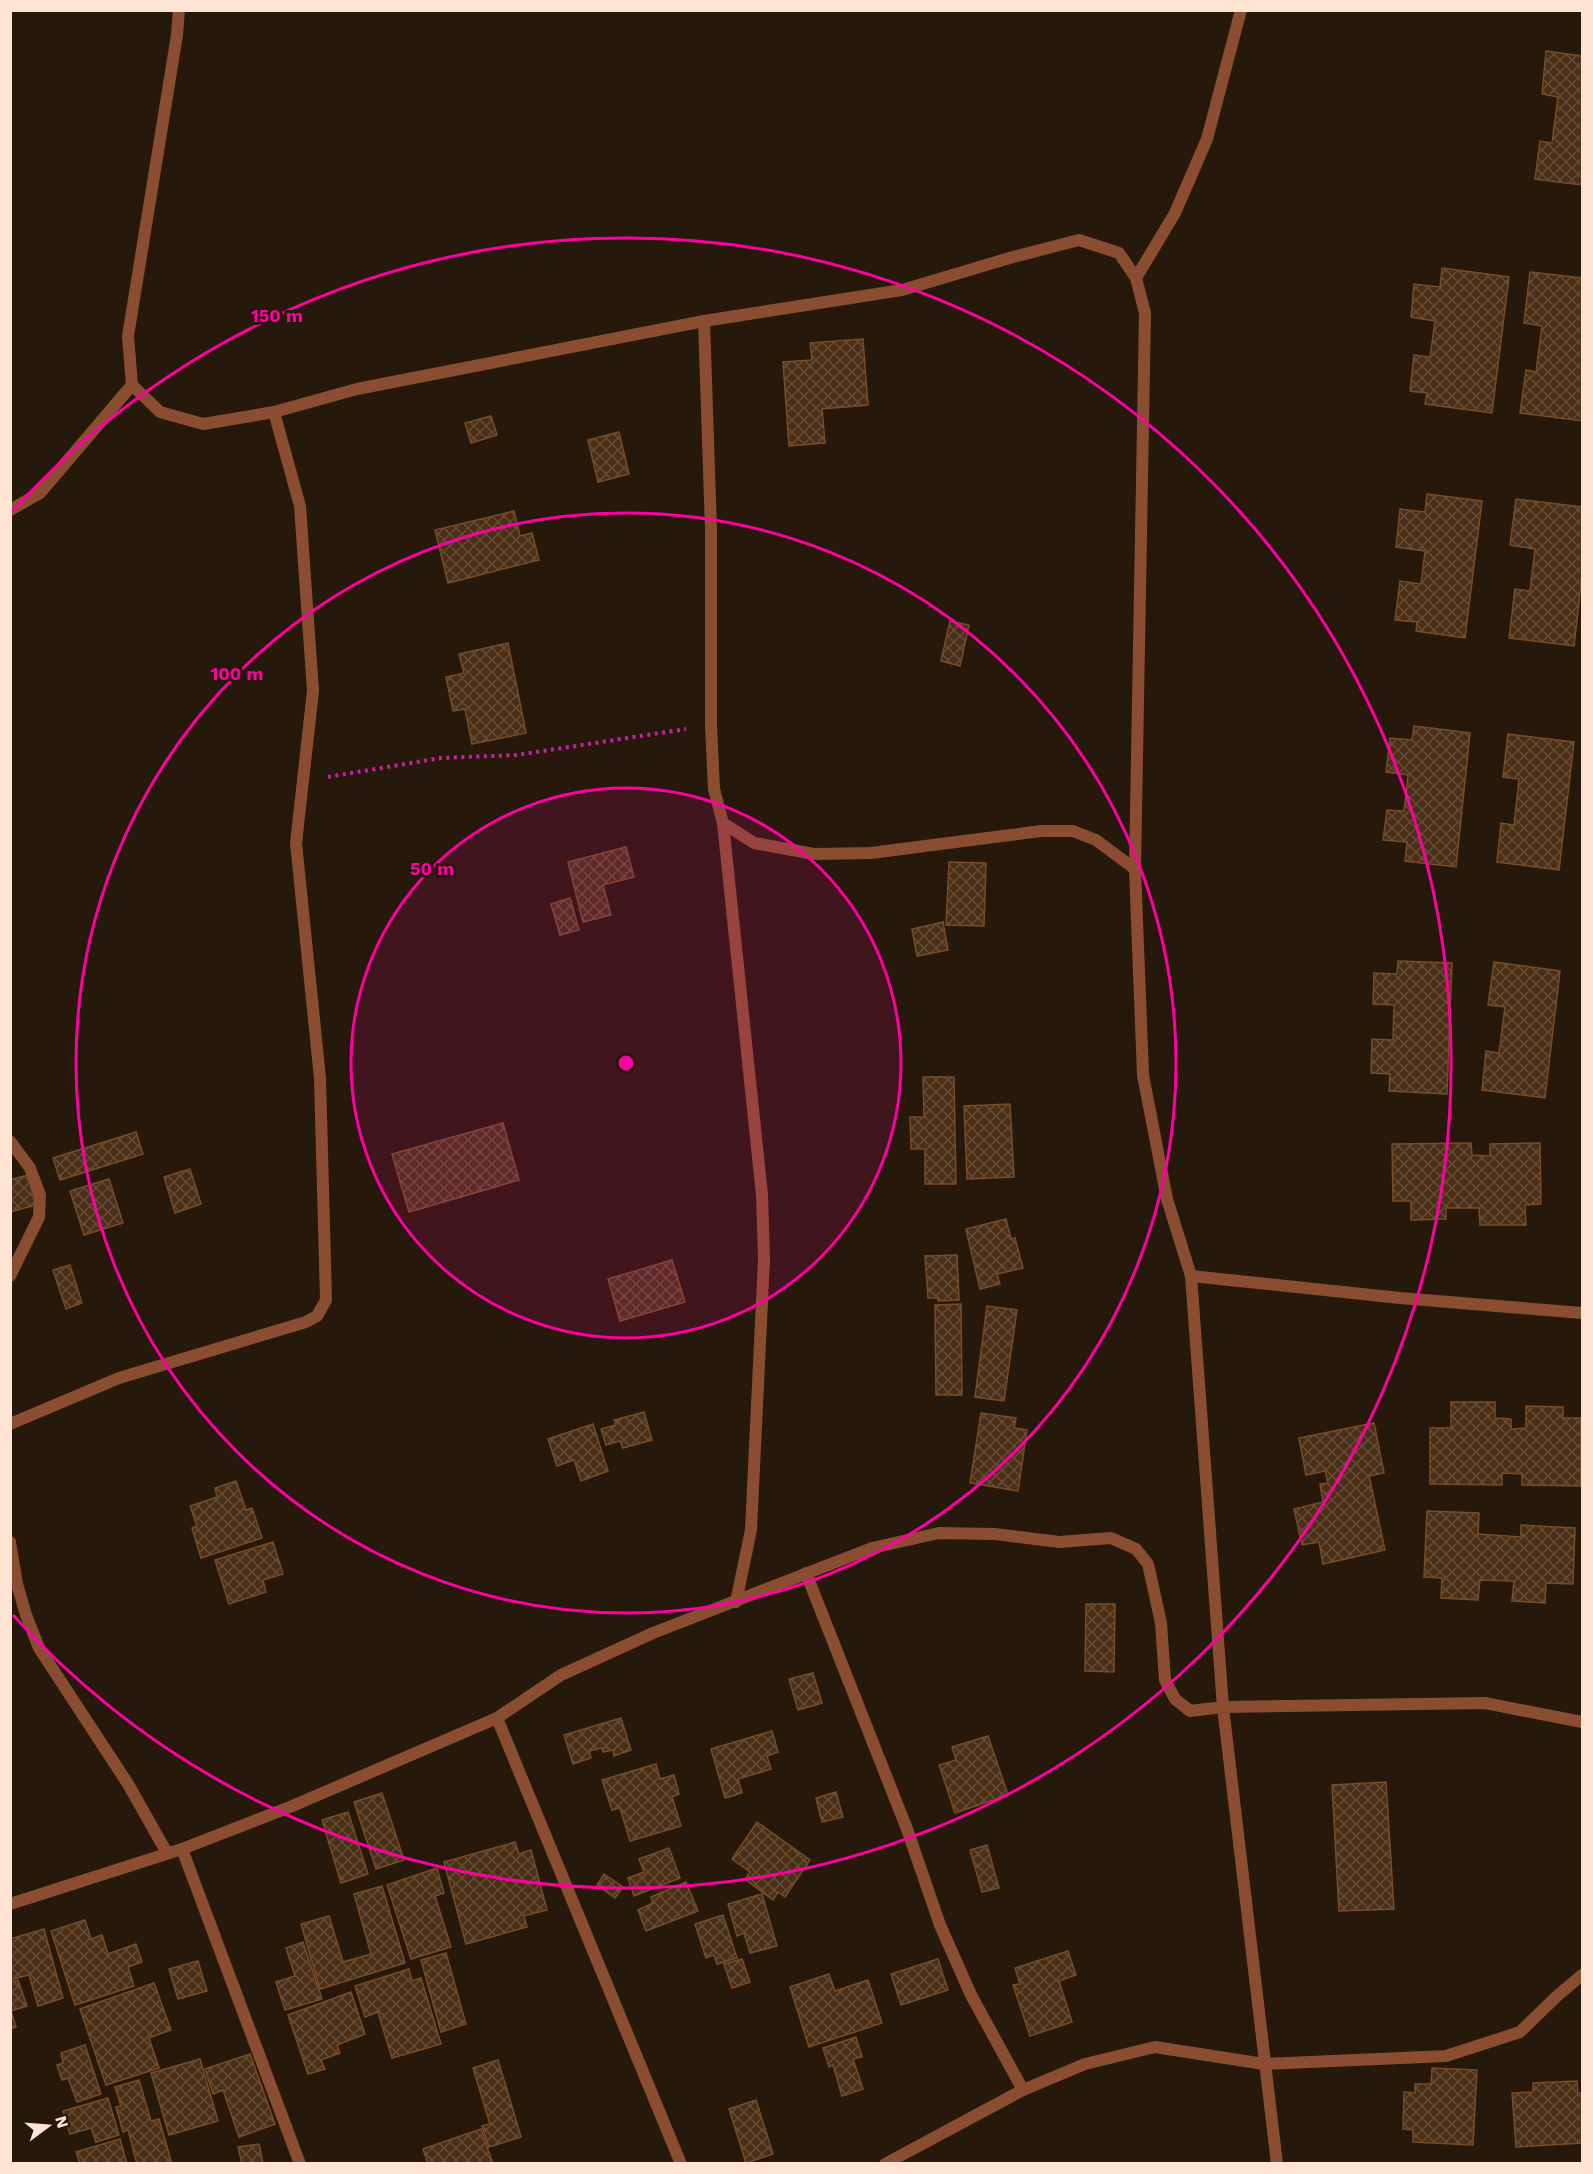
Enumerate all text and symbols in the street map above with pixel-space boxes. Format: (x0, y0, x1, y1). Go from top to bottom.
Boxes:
text: 150 m (251, 305, 303, 326)
text: 100 m (210, 663, 264, 684)
text: 50 m (410, 858, 454, 879)
centre of rings (616, 1053, 636, 1073)
north arrow (18, 2096, 78, 2156)
text: N (51, 2114, 73, 2130)

